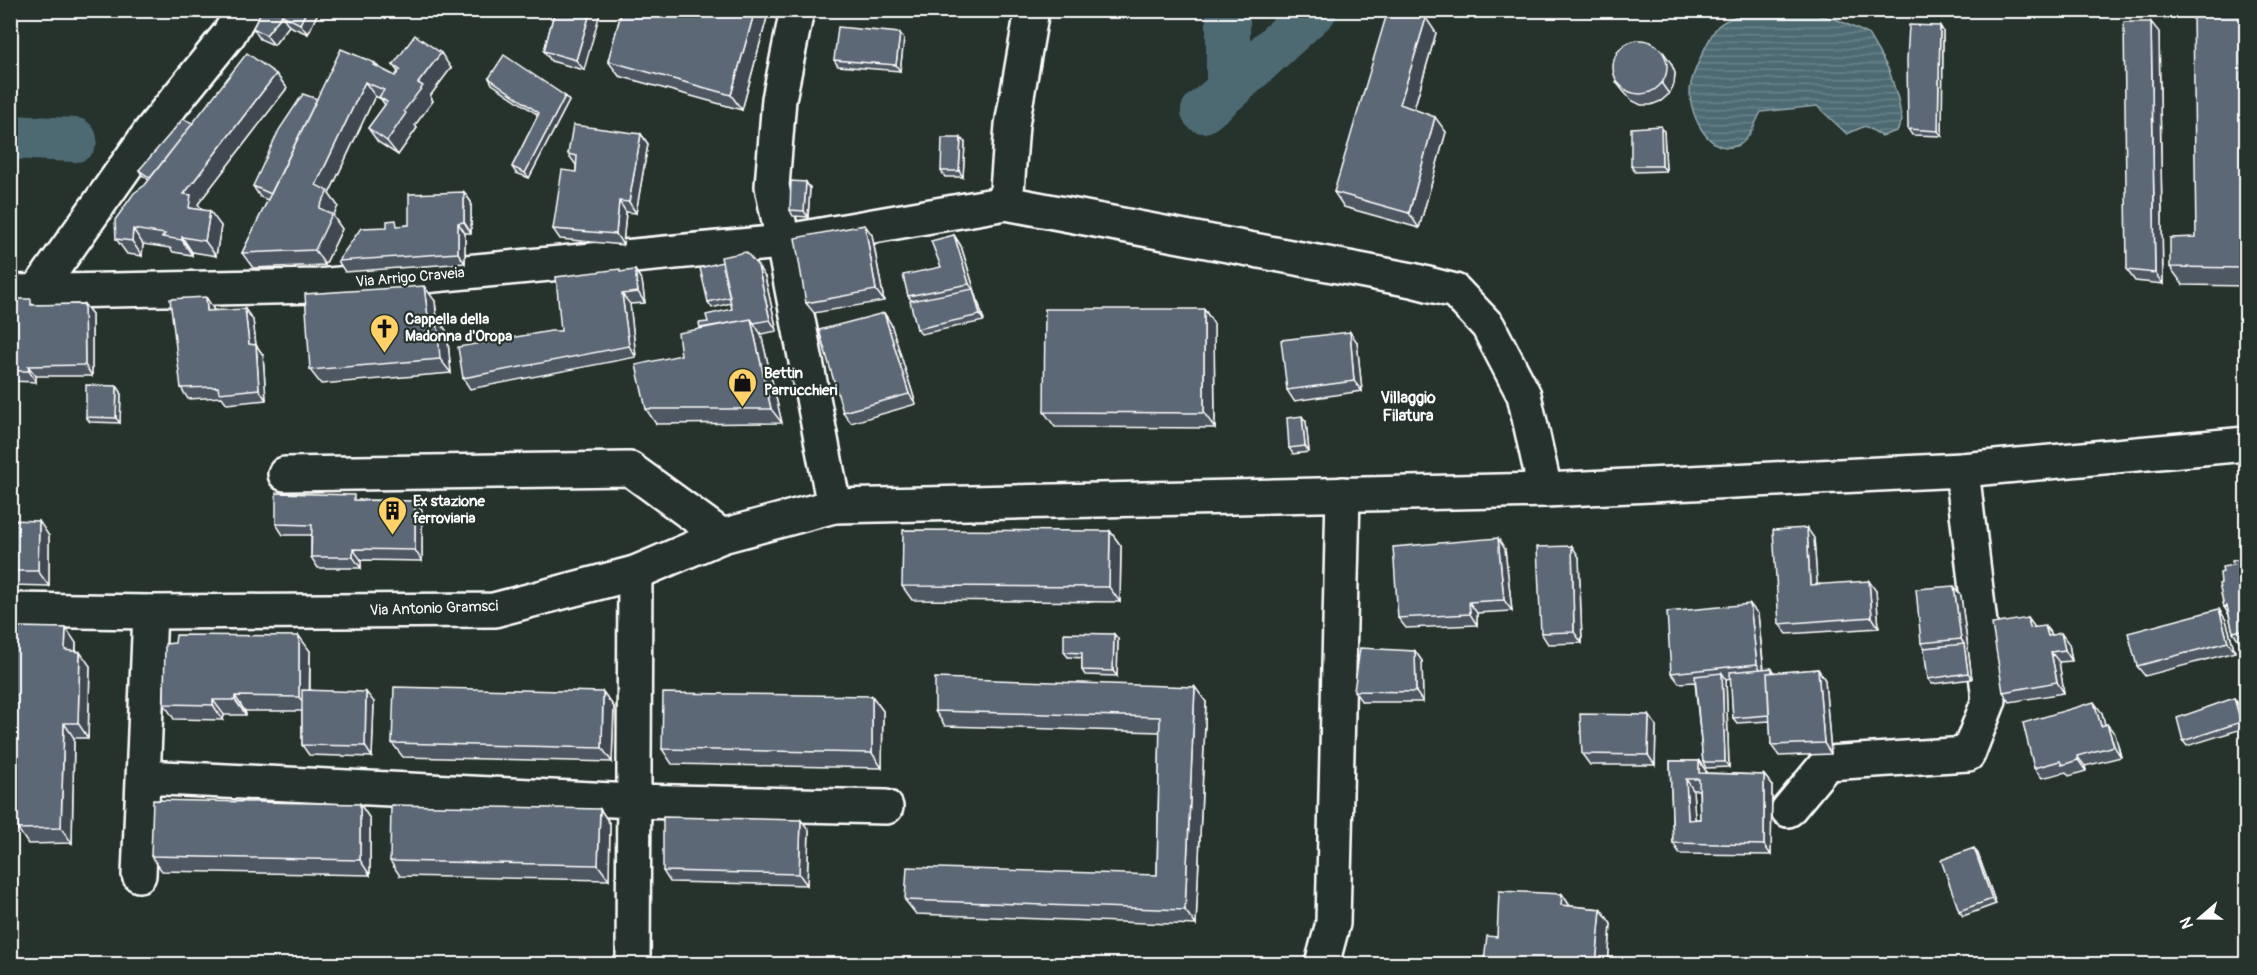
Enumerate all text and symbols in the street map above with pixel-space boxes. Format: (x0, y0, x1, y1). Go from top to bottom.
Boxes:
street label: Via Arrigo Craveia (355, 263, 465, 292)
place label: Cappella della Madonna d'Oropa (405, 310, 512, 346)
church icon: Cappella della Madonna d'Oropa (368, 312, 400, 354)
place label: Bettin Parrucchieri (764, 364, 838, 400)
shop icon: Bettin Parrucchieri (727, 366, 759, 408)
district label: Villaggio Filatura (1380, 388, 1436, 426)
place label: Ex stazione ferroviaria (413, 492, 485, 528)
building icon: Ex stazione ferroviaria (376, 494, 408, 536)
street label: Via Antonio Gramsci (369, 597, 499, 620)
north arrow (2170, 888, 2230, 948)
text: N (2176, 914, 2198, 931)

